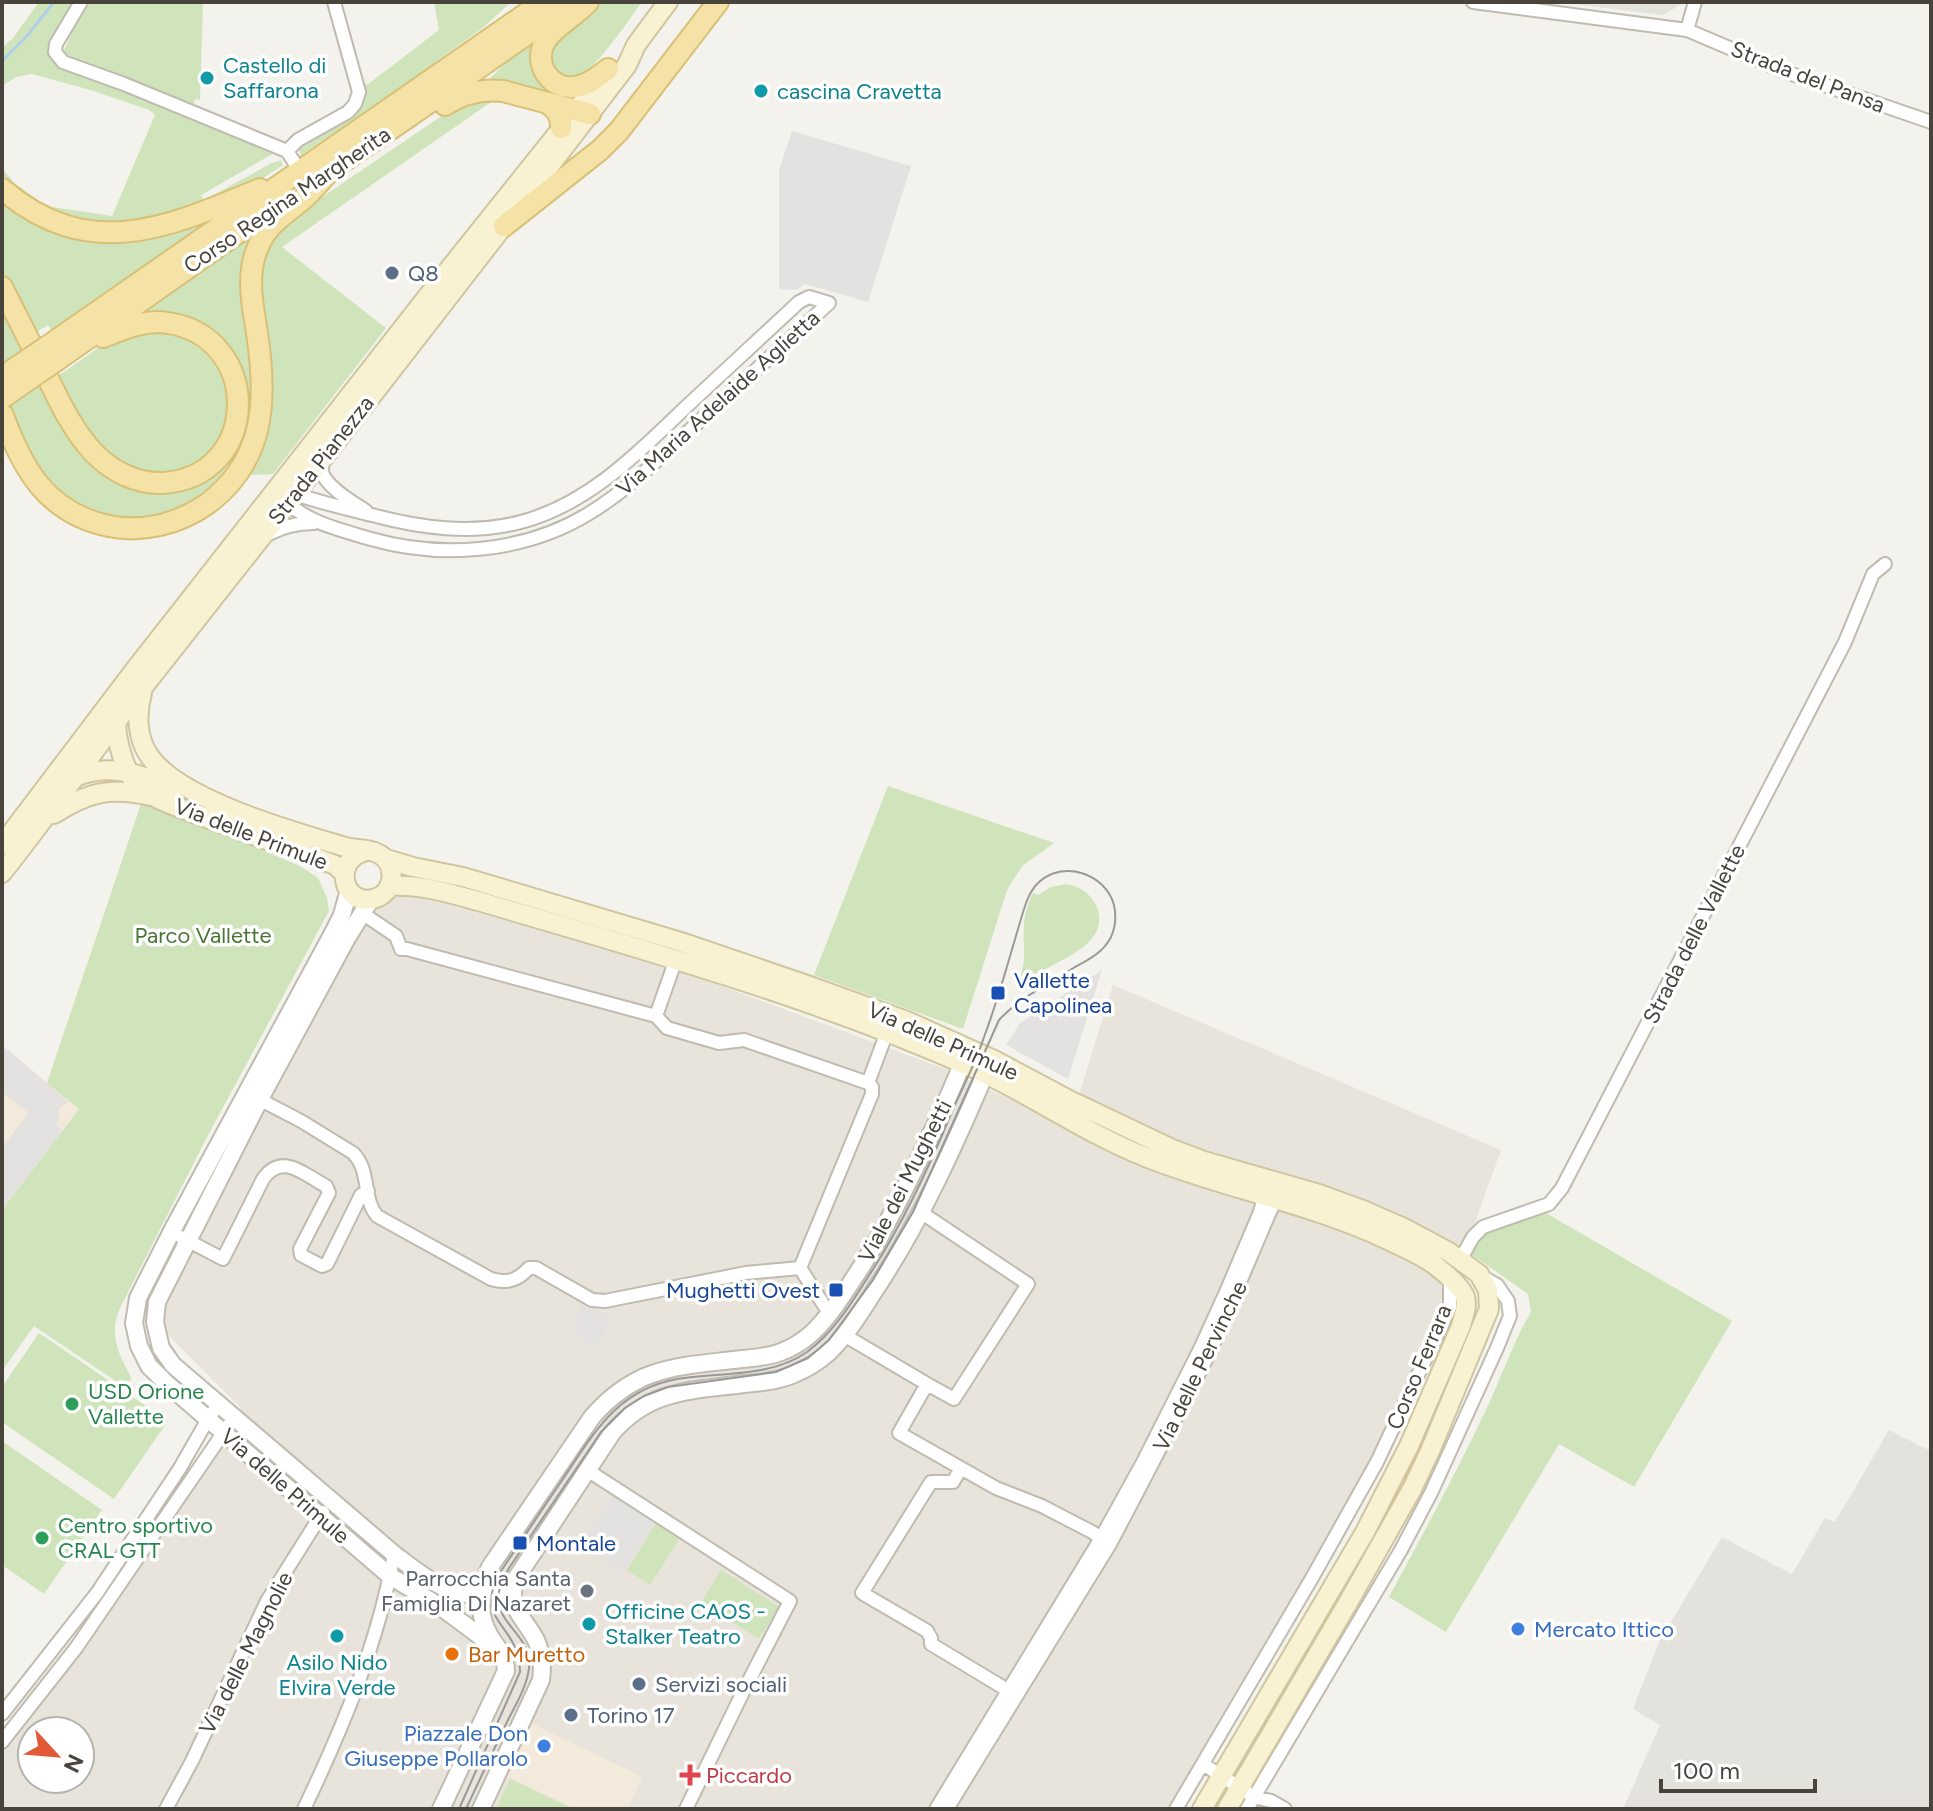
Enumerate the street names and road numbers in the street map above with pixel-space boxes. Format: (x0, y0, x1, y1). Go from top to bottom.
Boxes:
street label: Strada del Pansa (1727, 35, 1889, 119)
street label: Corso Regina Margherita (178, 121, 396, 279)
street label: Via Maria Adelaide Aglietta (611, 304, 825, 502)
street label: Strada Pianezza (262, 390, 380, 530)
street label: Via delle Primule (171, 792, 331, 876)
street label: Strada delle Vallette (1637, 840, 1751, 1028)
street label: Via delle Primule (863, 996, 1023, 1086)
street label: Viale dei Mughetti (852, 1095, 958, 1267)
street label: Via delle Pervinche (1147, 1276, 1253, 1456)
street label: Corso Ferrara (1381, 1300, 1457, 1434)
street label: Via delle Primule (215, 1423, 355, 1549)
street label: Via delle Magnolie (193, 1567, 299, 1739)

